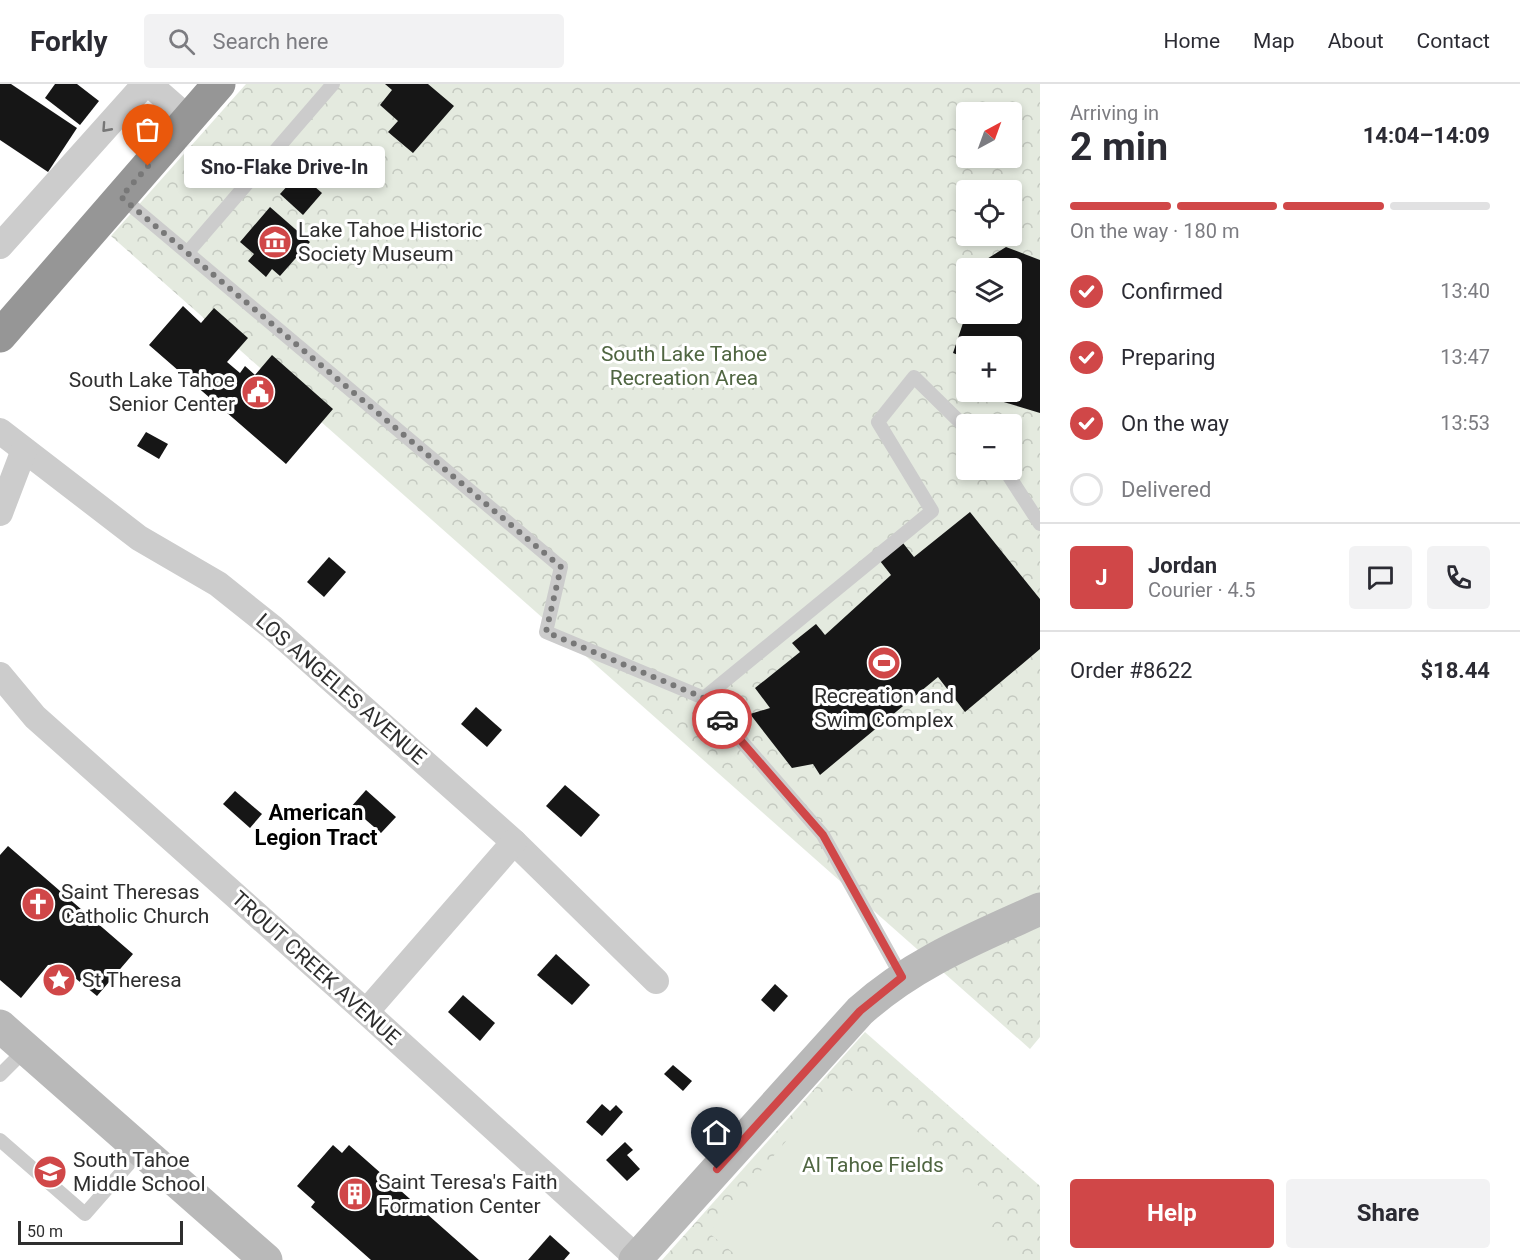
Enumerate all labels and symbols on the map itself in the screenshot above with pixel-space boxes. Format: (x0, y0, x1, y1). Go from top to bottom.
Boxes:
north arrow (956, 102, 1022, 168)
pin (122, 104, 173, 166)
one-way arrow (102, 121, 113, 131)
callout: Sno-Flake Drive-In (184, 145, 385, 187)
place label: Lake Tahoe Historic Society Museum (298, 218, 483, 266)
museum icon: Lake Tahoe Historic Society Museum (257, 224, 293, 260)
park label: South Lake Tahoe Recreation Area (601, 342, 767, 390)
place label: South Lake Tahoe Senior Center (69, 368, 235, 416)
public building icon: South Lake Tahoe Senior Center (240, 374, 276, 410)
street label: LOS ANGELES AVENUE (251, 609, 431, 769)
sports icon: Recreation and Swim Complex (866, 645, 902, 681)
place label: Recreation and Swim Complex (814, 684, 954, 732)
courier (692, 689, 752, 749)
district label: American Legion Tract (254, 800, 378, 850)
place label: Saint Theresas Catholic Church (61, 880, 209, 928)
church icon: Saint Theresas Catholic Church (20, 886, 56, 922)
street label: TROUT CREEK AVENUE (227, 886, 405, 1050)
place icon: St Theresa (41, 962, 77, 998)
place label: St Theresa (82, 968, 182, 992)
pin (691, 1107, 742, 1169)
place label: South Tahoe Middle School (73, 1148, 206, 1196)
park label: Al Tahoe Fields (802, 1153, 944, 1177)
school or university icon: South Tahoe Middle School (32, 1154, 68, 1190)
place label: Saint Teresa's Faith Formation Center (378, 1170, 558, 1218)
building icon: Saint Teresa's Faith Formation Center (337, 1176, 373, 1212)
scale bar (18, 1218, 183, 1246)

